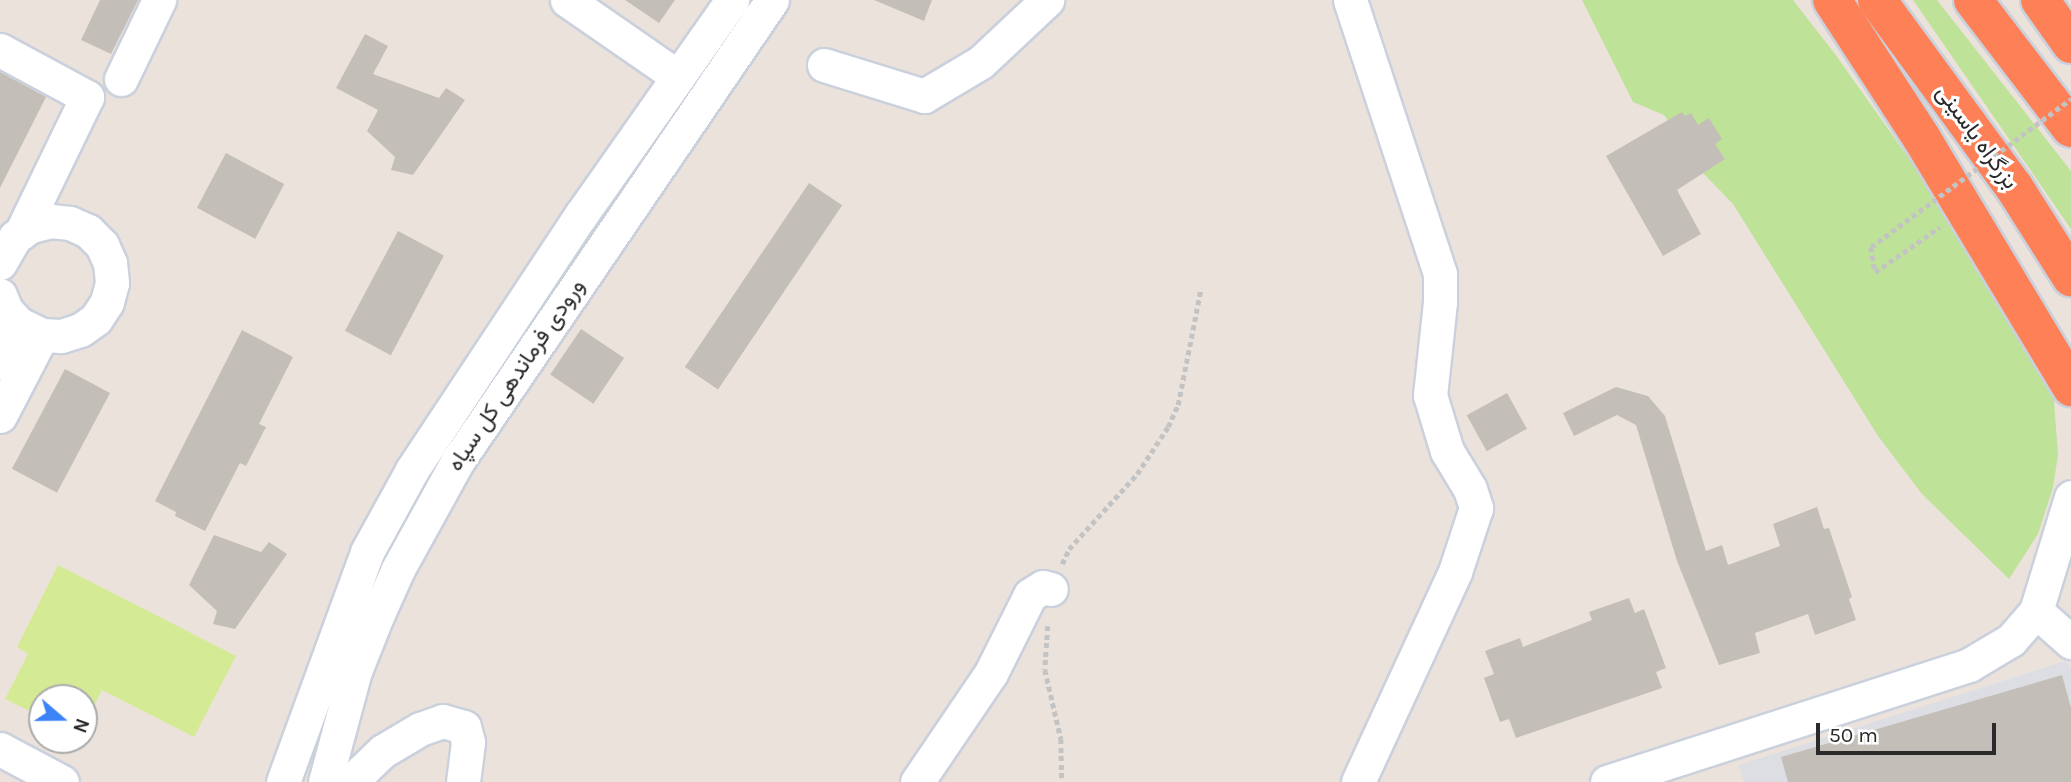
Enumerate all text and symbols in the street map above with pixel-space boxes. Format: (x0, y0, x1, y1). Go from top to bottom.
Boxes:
street label: بزرگراه یاسینی (1930, 79, 2024, 195)
street label: ورودی فرماندهی کل سپاه (441, 274, 591, 476)
north arrow (28, 684, 98, 754)
scale bar (1819, 708, 1999, 752)
text: N (68, 715, 94, 736)
text: 50 m (1829, 723, 1878, 747)

